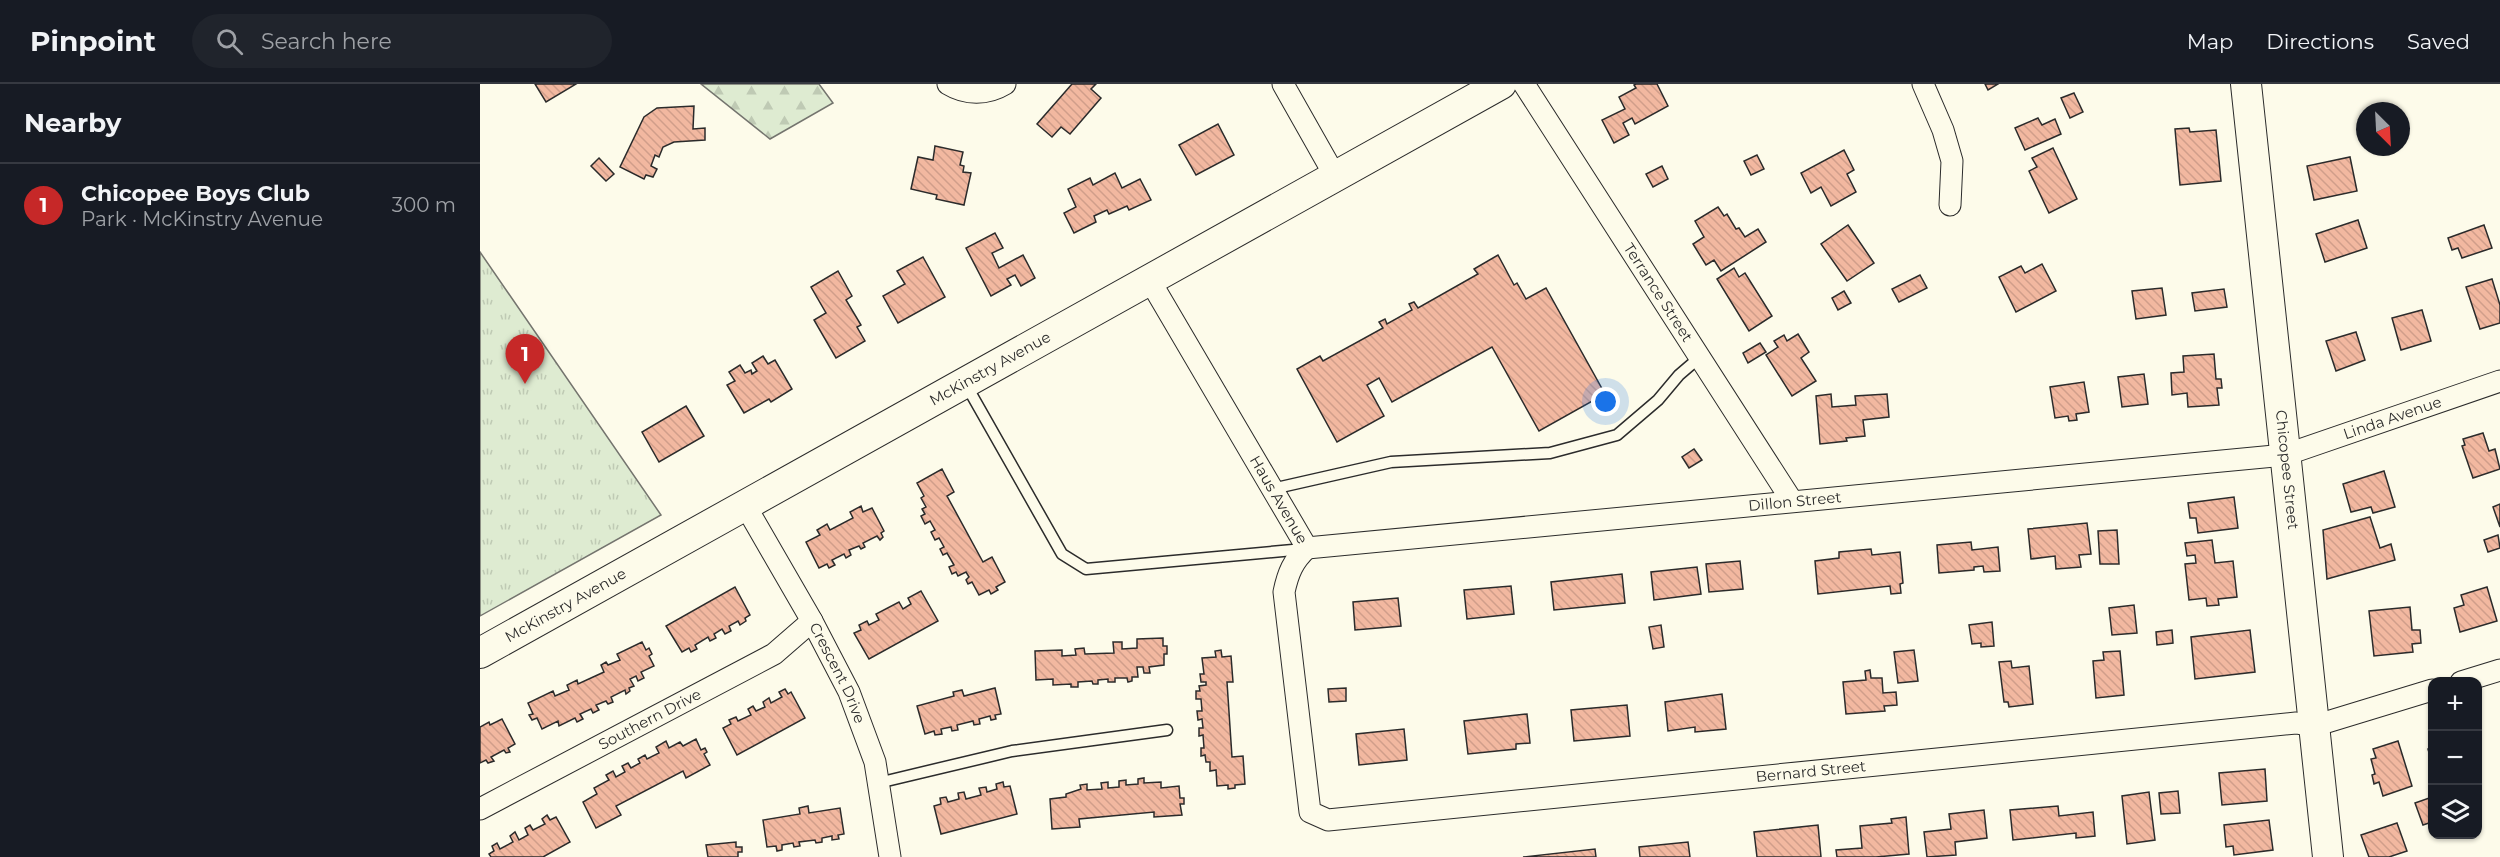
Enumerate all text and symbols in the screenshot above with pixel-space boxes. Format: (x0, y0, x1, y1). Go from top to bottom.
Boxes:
search box (192, 14, 612, 68)
text: Pinpoint (30, 24, 156, 58)
icon: search (213, 25, 246, 58)
text: Search here (261, 28, 392, 55)
text: Map (2187, 29, 2233, 54)
text: Directions (2266, 29, 2374, 54)
text: Saved (2407, 29, 2470, 54)
north arrow (2356, 102, 2410, 156)
text: Nearby (24, 107, 121, 139)
text: Chicopee Boys Club (81, 180, 310, 207)
text: 1 (40, 193, 47, 217)
text: 300 m (392, 193, 456, 217)
text: Park · McKinstry Avenue (81, 207, 323, 231)
street label: Terrance Street (1620, 239, 1697, 345)
street label: McKinstry Avenue (926, 327, 1054, 410)
pin: 1 (506, 334, 544, 384)
your location (1591, 387, 1620, 416)
street label: Linda Avenue (2341, 392, 2444, 443)
street label: Chicopee Street (2272, 409, 2303, 531)
street label: Haus Avenue (1246, 452, 1312, 547)
street label: Dillon Street (1747, 487, 1842, 515)
street label: McKinstry Avenue (501, 564, 629, 646)
street label: Crescent Drive (805, 619, 870, 726)
map controls (2428, 677, 2482, 839)
button: + (2428, 677, 2482, 731)
street label: Southern Drive (595, 684, 704, 754)
button: − (2428, 731, 2482, 785)
street label: Bernard Street (1755, 756, 1867, 786)
button: layers (2428, 785, 2482, 839)

